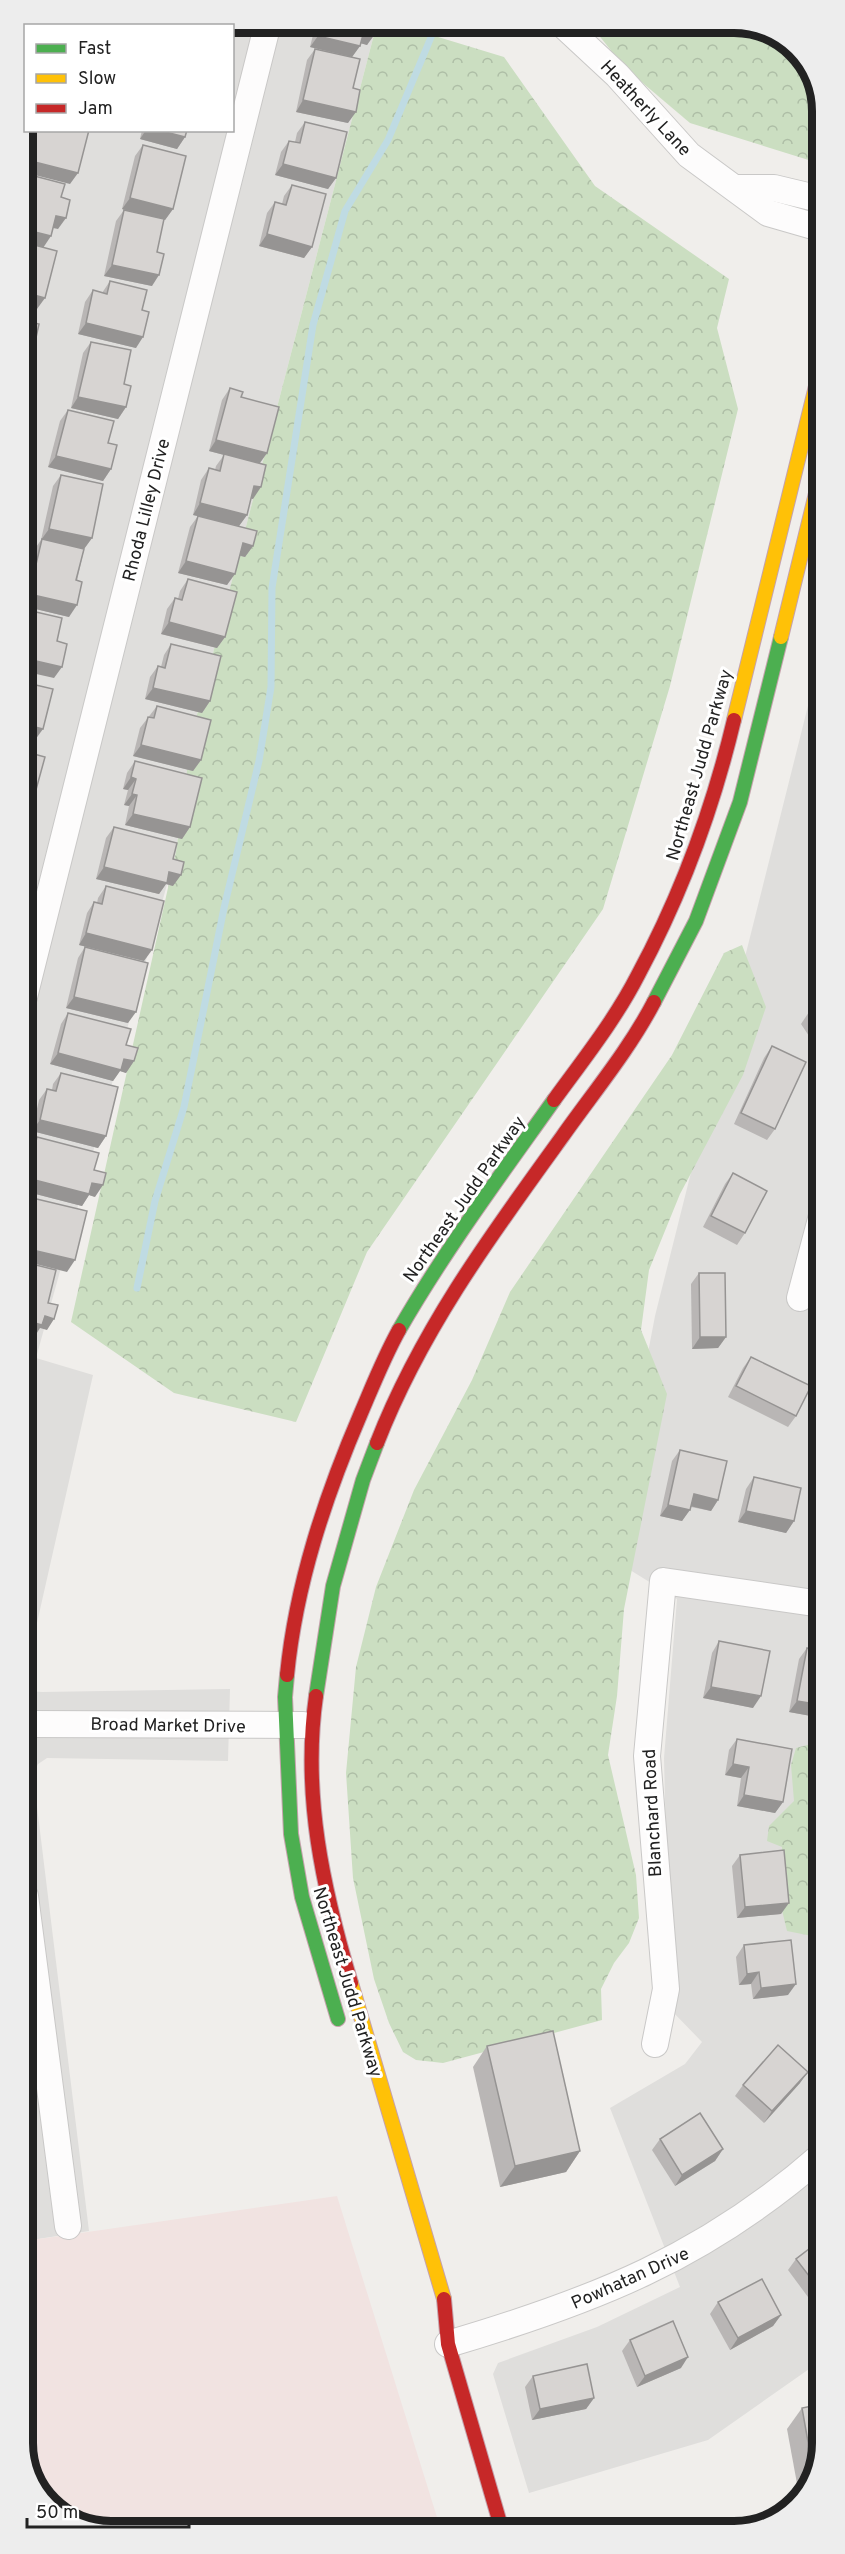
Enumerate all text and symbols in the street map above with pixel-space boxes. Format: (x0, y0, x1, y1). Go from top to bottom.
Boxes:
legend (24, 24, 234, 132)
text: Fast (78, 38, 111, 61)
street label: Heatherly Lane (594, 56, 695, 162)
text: Slow (78, 68, 116, 91)
text: Jam (78, 98, 113, 121)
street label: Rhoda Lilley Drive (119, 437, 176, 584)
street label: Northeast Judd Parkway (662, 667, 739, 864)
street label: Northeast Judd Parkway (399, 1112, 531, 1288)
street label: Broad Market Drive (90, 1714, 246, 1739)
street label: Blanchard Road (639, 1748, 668, 1877)
street label: Northeast Judd Parkway (307, 1884, 387, 2081)
street label: Powhatan Drive (568, 2243, 693, 2316)
scale bar (27, 2491, 189, 2529)
text: 50 m (36, 2502, 78, 2525)

